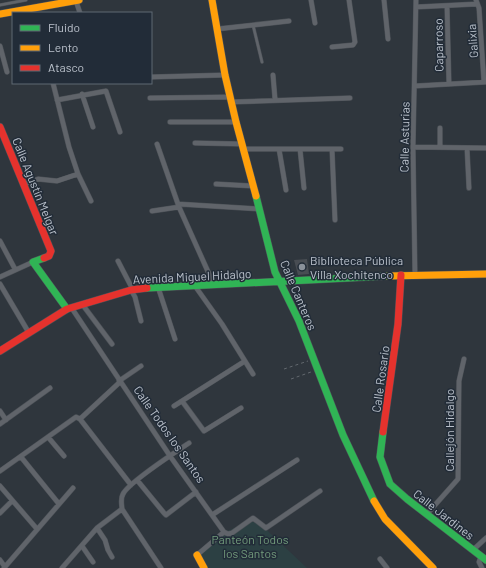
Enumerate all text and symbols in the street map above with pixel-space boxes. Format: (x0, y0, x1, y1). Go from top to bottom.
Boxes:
legend (12, 12, 152, 84)
street label: Caparroso (431, 18, 445, 72)
text: Fluido (48, 20, 80, 34)
street label: Galixia (464, 23, 480, 59)
text: Lento (48, 40, 78, 54)
text: Atasco (48, 60, 84, 74)
street label: Calle Asturias (396, 101, 412, 173)
street label: Calle Agustín Melgar (10, 135, 62, 237)
place label: Biblioteca Pública Villa Xochitenco (310, 253, 403, 281)
street label: Calle Canteros (278, 258, 320, 332)
marker: Biblioteca Pública Villa Xochitenco (297, 262, 307, 272)
street label: Avenida Miguel Hidalgo (132, 266, 252, 286)
street label: Calle Rosario (368, 345, 392, 413)
street label: Calle Todos los Santos (131, 383, 209, 485)
street label: Callejón Hidalgo (442, 389, 456, 471)
street label: Calle Jardines (411, 486, 477, 542)
park label: Panteón Todos los Santos (212, 532, 289, 560)

